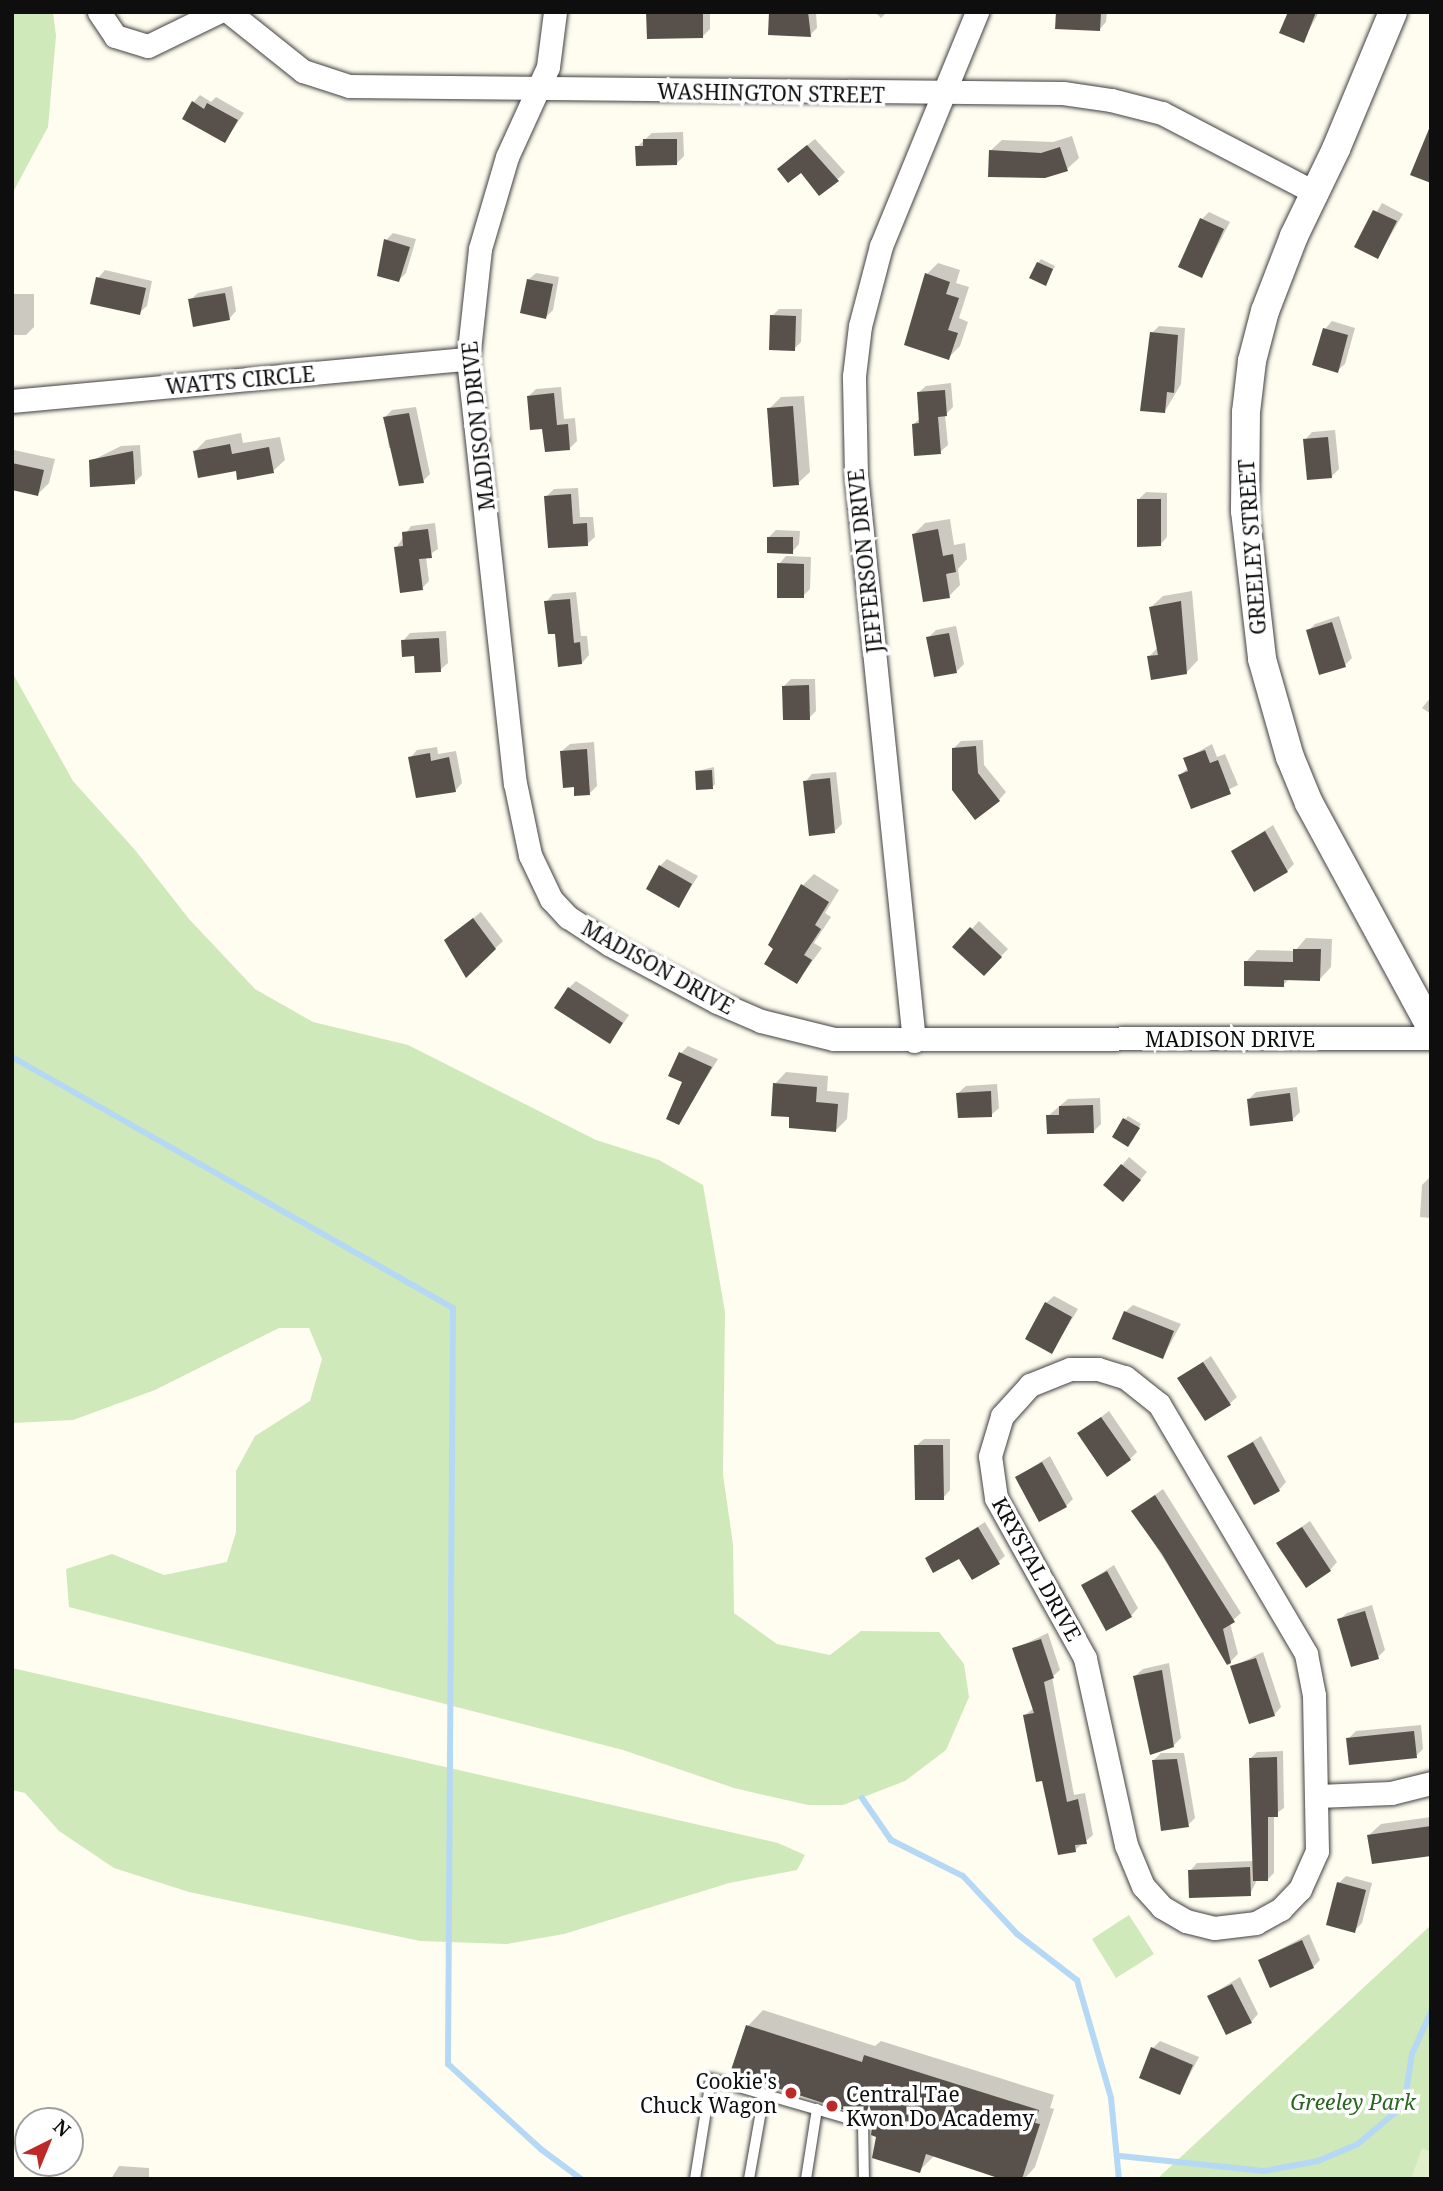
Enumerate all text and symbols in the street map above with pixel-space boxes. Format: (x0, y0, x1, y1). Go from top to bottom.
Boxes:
street label: WASHINGTON STREET (657, 78, 885, 108)
street label: MADISON DRIVE (457, 340, 499, 512)
street label: WATTS CIRCLE (164, 361, 316, 399)
street label: GREELEY STREET (1233, 458, 1271, 636)
street label: JEFFERSON DRIVE (843, 468, 887, 654)
street label: MADISON DRIVE (578, 915, 738, 1019)
street label: MADISON DRIVE (1145, 1026, 1315, 1052)
street label: KRYSTAL DRIVE (987, 1493, 1087, 1645)
place label: Cookie's Chuck Wagon (640, 2068, 777, 2118)
place label: Central Tae Kwon Do Academy (846, 2081, 1034, 2131)
marker: Cookie's Chuck Wagon (783, 2085, 799, 2101)
park label: Greeley Park (1290, 2089, 1416, 2115)
marker: Central Tae Kwon Do Academy (824, 2098, 840, 2114)
north arrow (14, 2107, 84, 2177)
text: N (48, 2113, 76, 2143)

